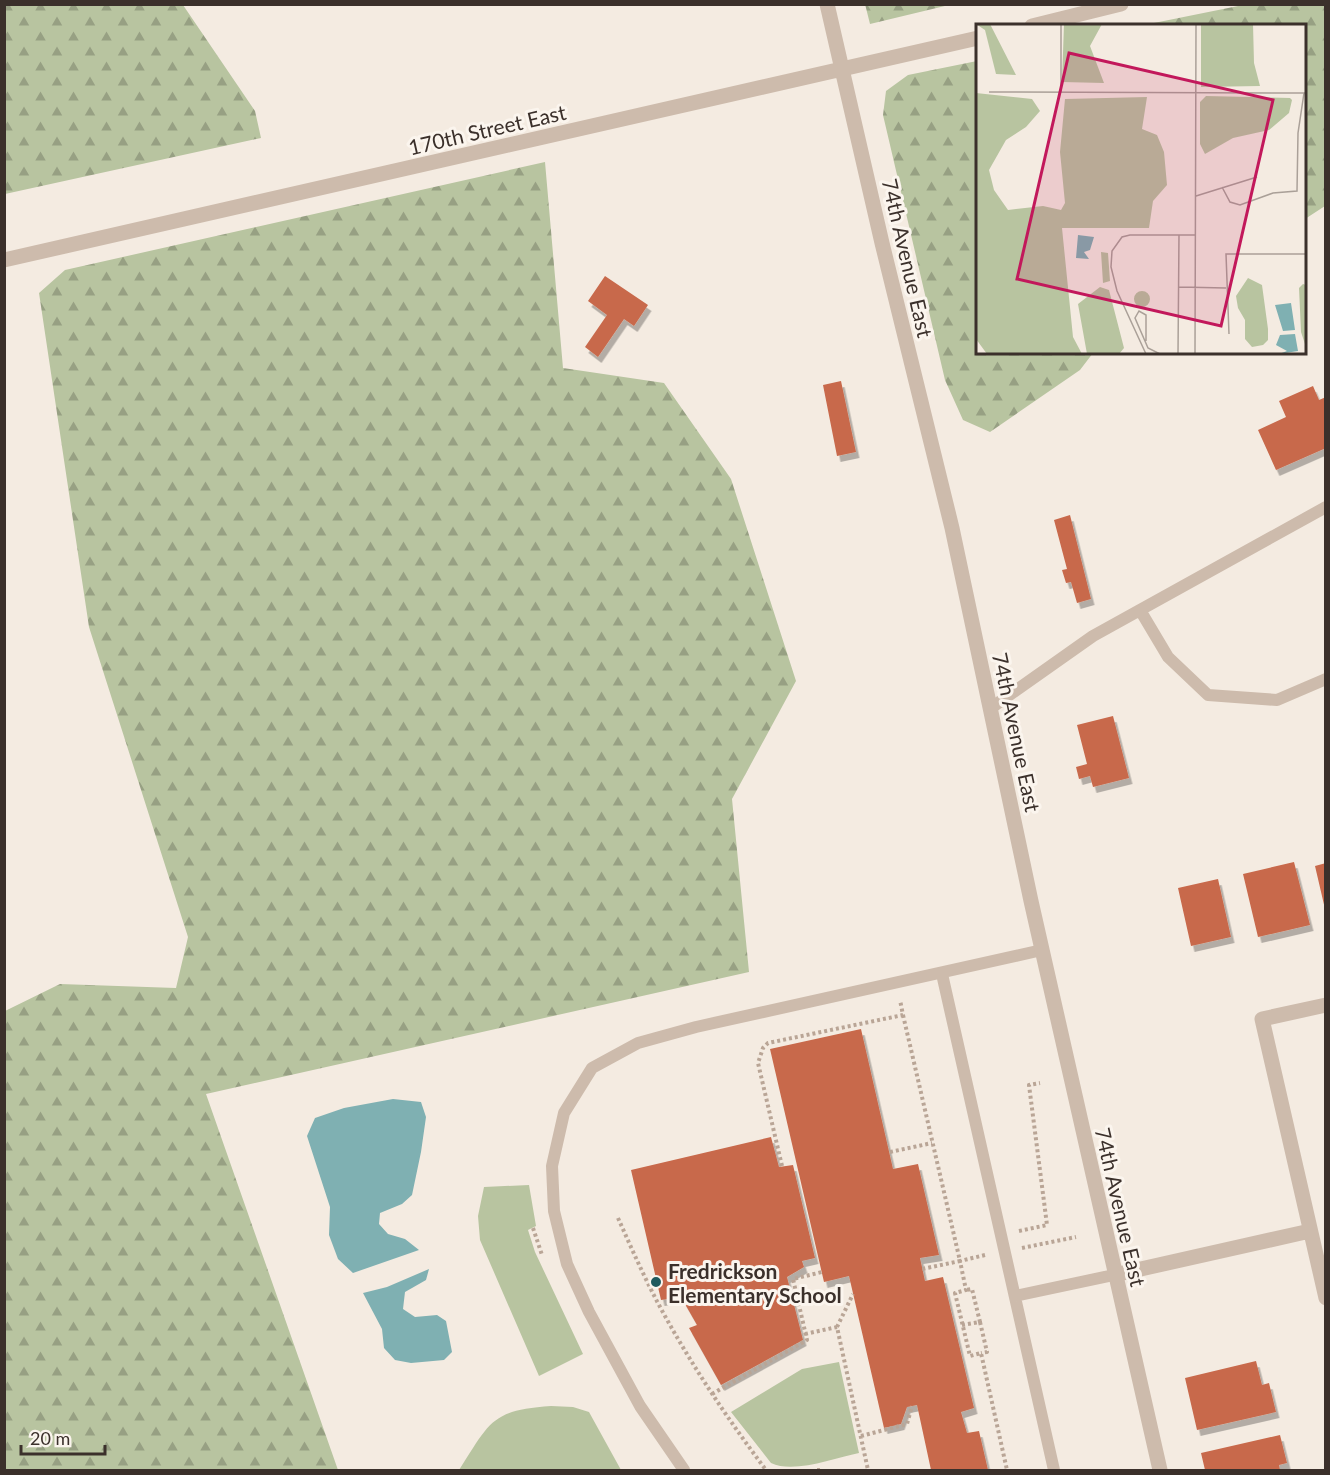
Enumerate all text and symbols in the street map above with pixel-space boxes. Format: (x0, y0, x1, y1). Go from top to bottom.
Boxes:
inset map (976, 24, 1306, 354)
street label: 170th Street East (406, 99, 569, 159)
street label: 74th Avenue East (878, 176, 939, 340)
street label: 74th Avenue East (988, 650, 1046, 814)
street label: 74th Avenue East (1091, 1125, 1152, 1289)
place label: Fredrickson Elementary School (668, 1258, 842, 1307)
marker: Fredrickson Elementary School (649, 1275, 663, 1289)
scale bar (21, 1418, 105, 1456)
text: 20 m (30, 1427, 70, 1449)

